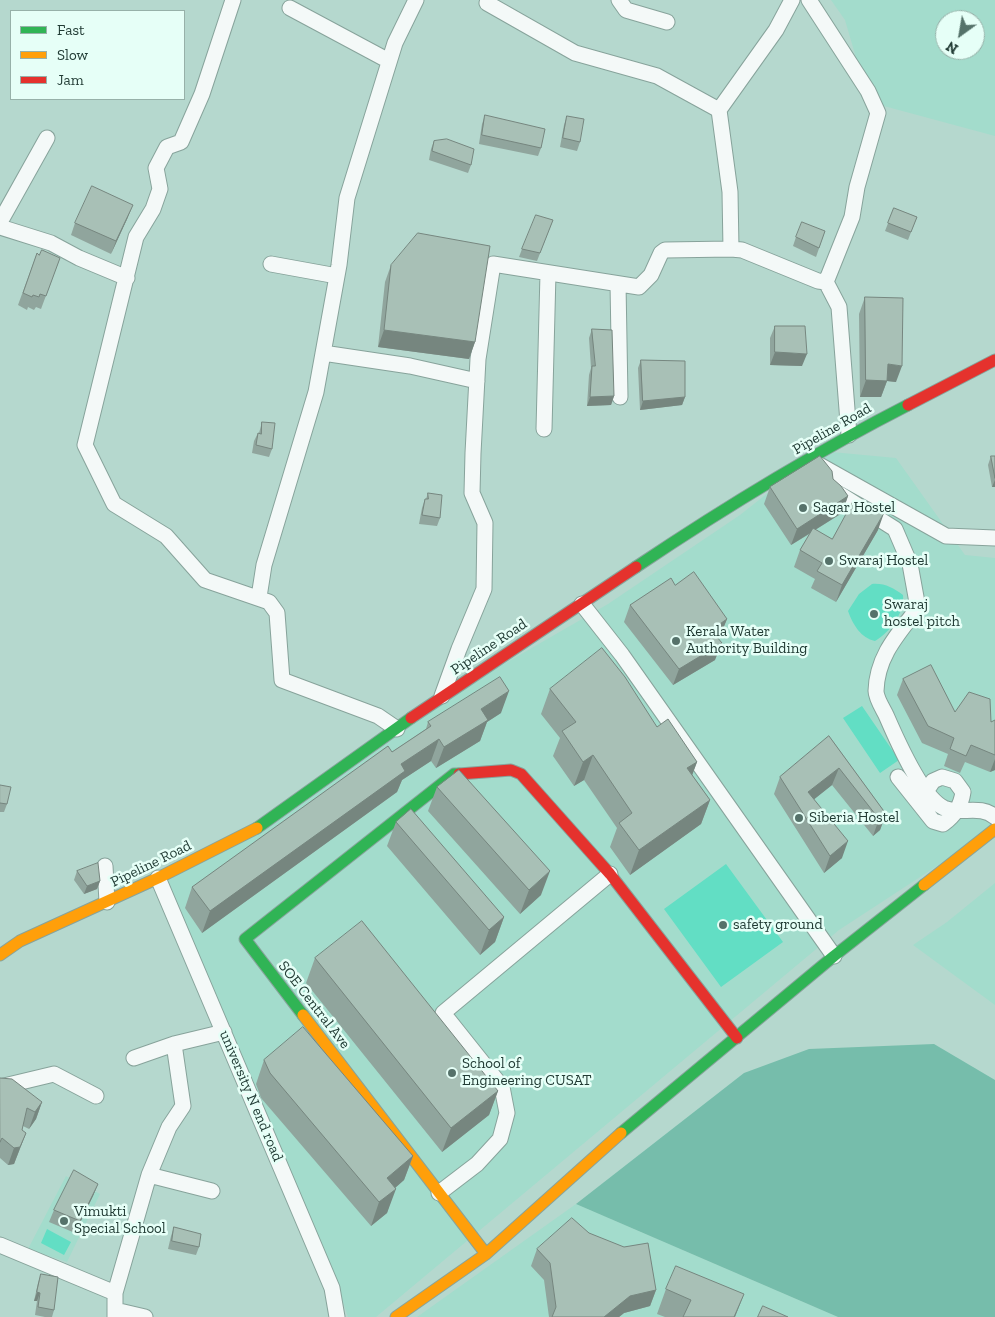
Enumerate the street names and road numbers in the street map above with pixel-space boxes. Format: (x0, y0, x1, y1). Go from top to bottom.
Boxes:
street label: Pipeline Road (790, 399, 874, 459)
street label: Pipeline Road (448, 615, 530, 679)
street label: Pipeline Road (108, 837, 194, 891)
street label: SOE Central Ave (274, 958, 354, 1052)
street label: university N end road (215, 1028, 287, 1164)

